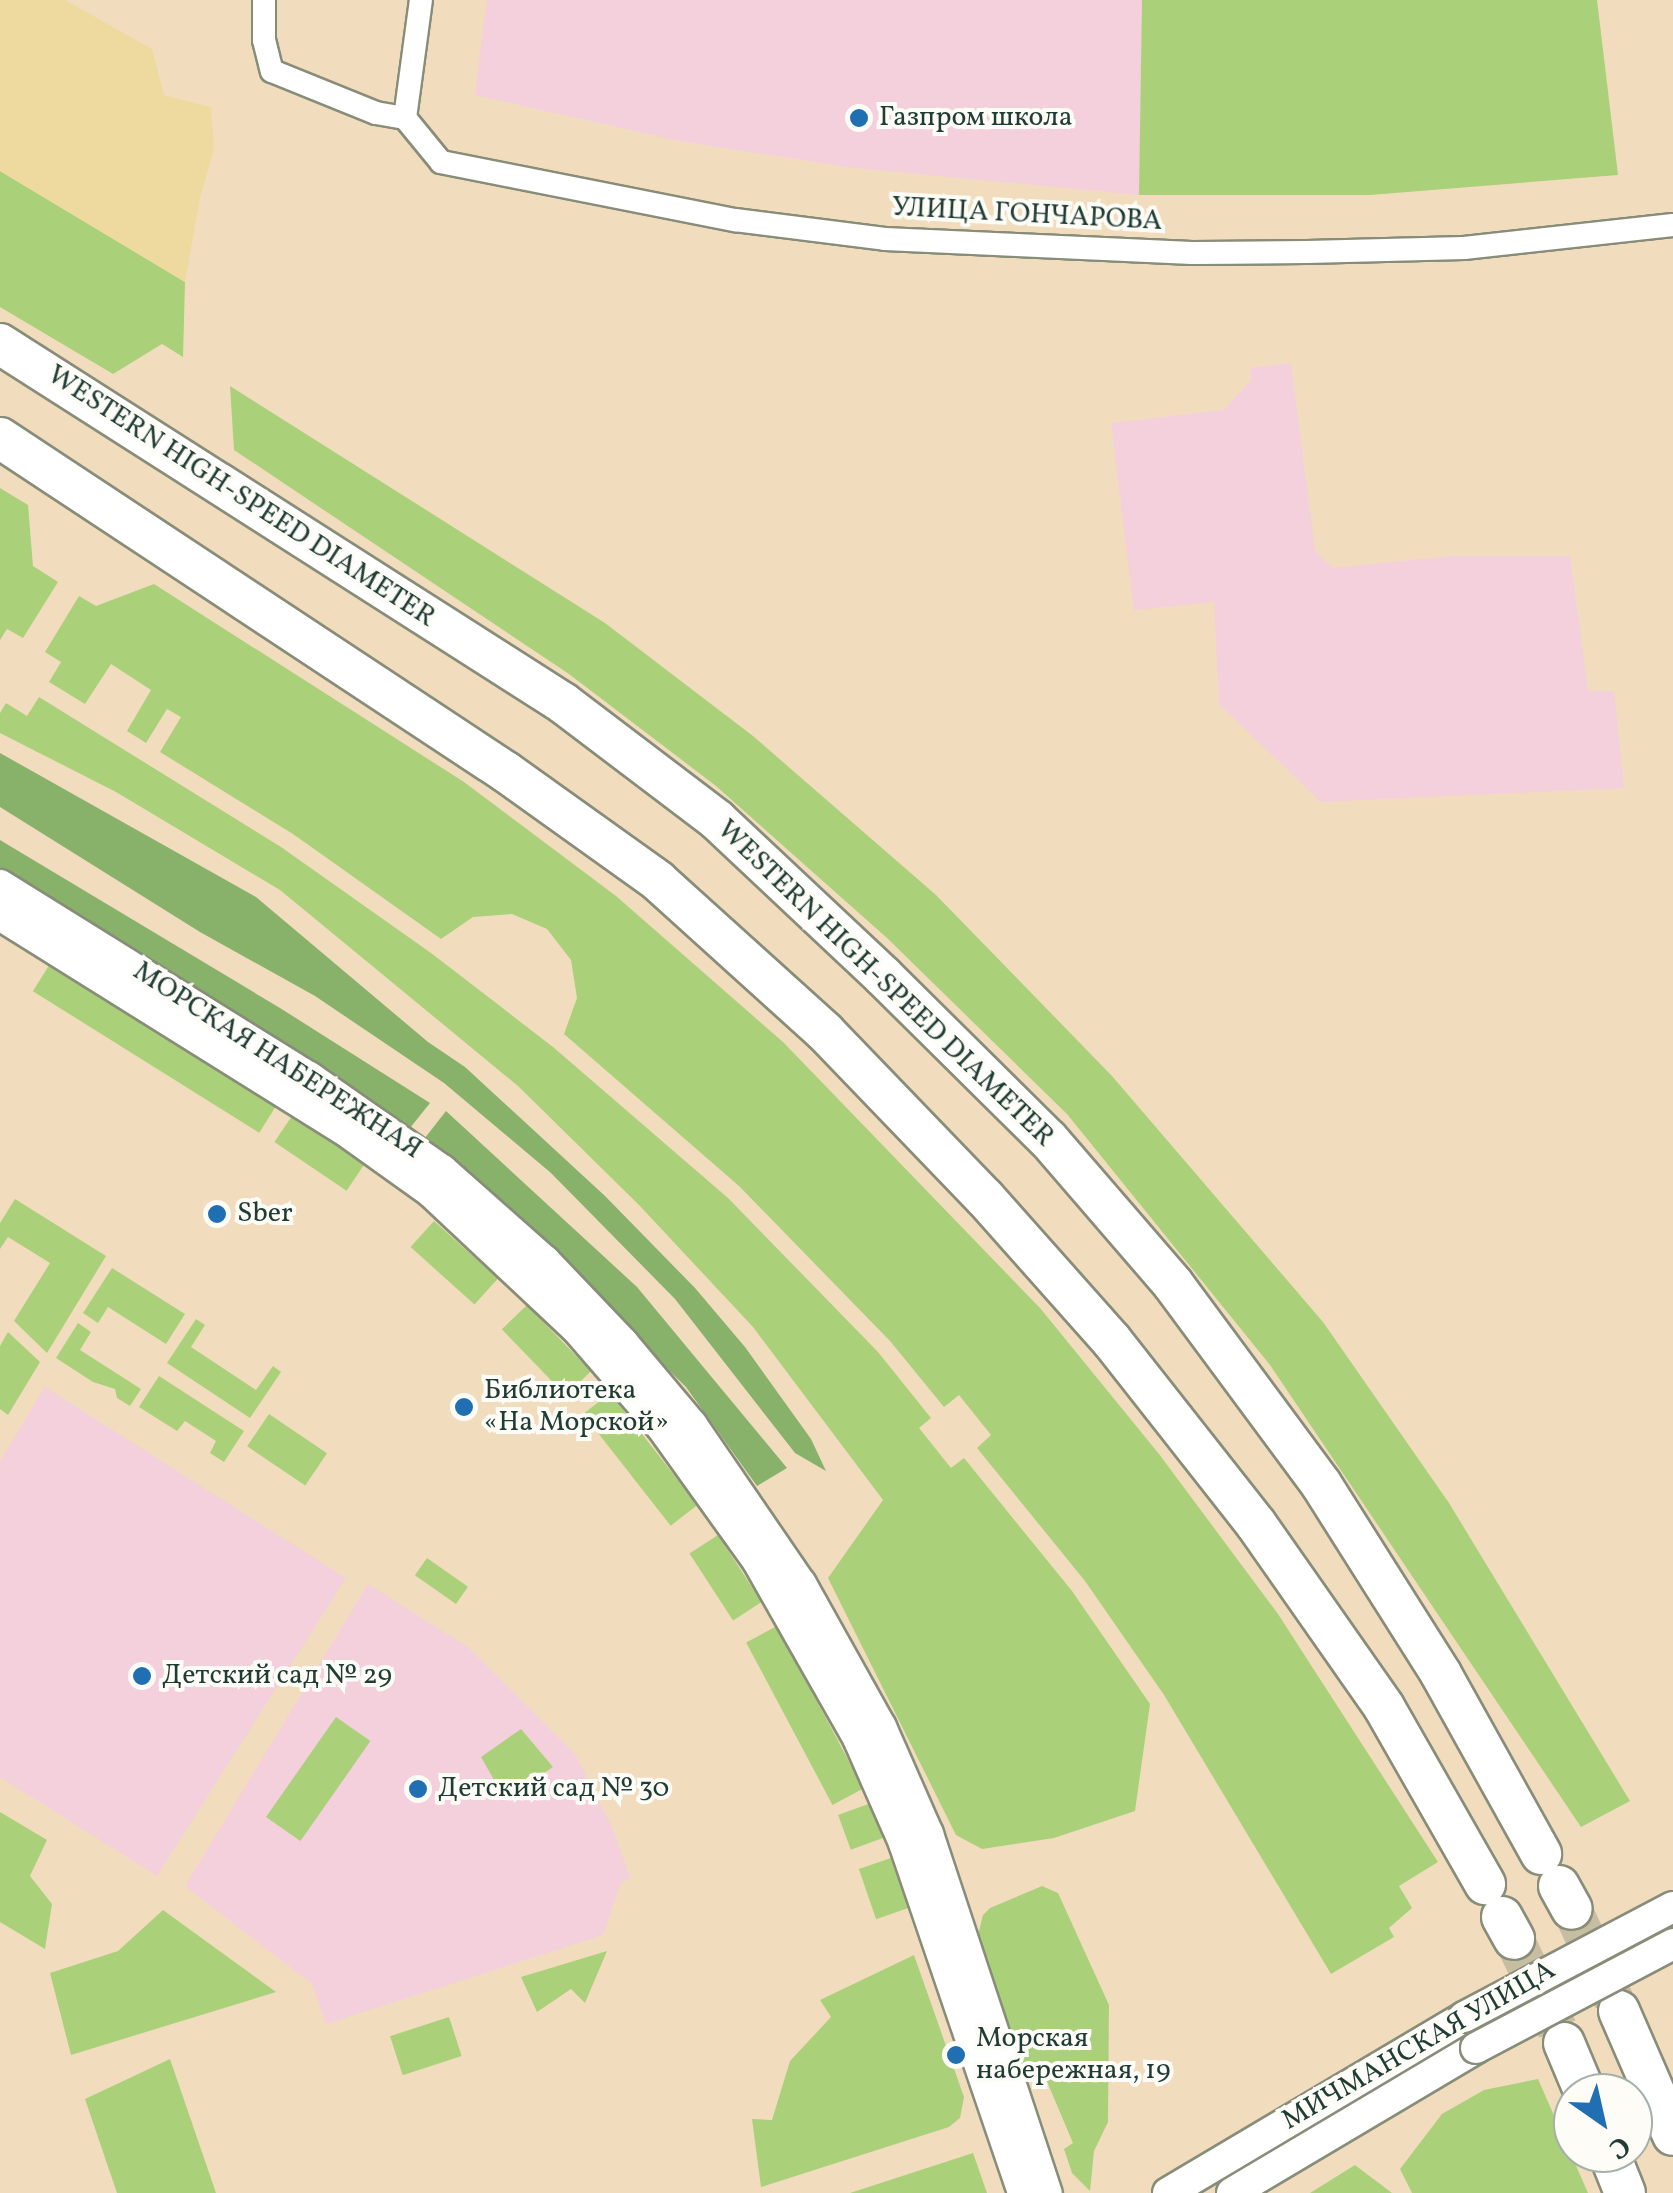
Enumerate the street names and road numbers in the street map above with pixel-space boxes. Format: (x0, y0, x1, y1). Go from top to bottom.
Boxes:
street label: УЛИЦА ГОНЧАРОВА (891, 191, 1163, 239)
street label: WESTERN HIGH-SPEED DIAMETER (41, 359, 441, 635)
street label: WESTERN HIGH-SPEED DIAMETER (709, 813, 1061, 1155)
street label: МОРСКАЯ НАБЕРЕЖНАЯ (126, 955, 428, 1167)
street label: МИЧМАНСКАЯ УЛИЦА (1276, 1954, 1562, 2138)

